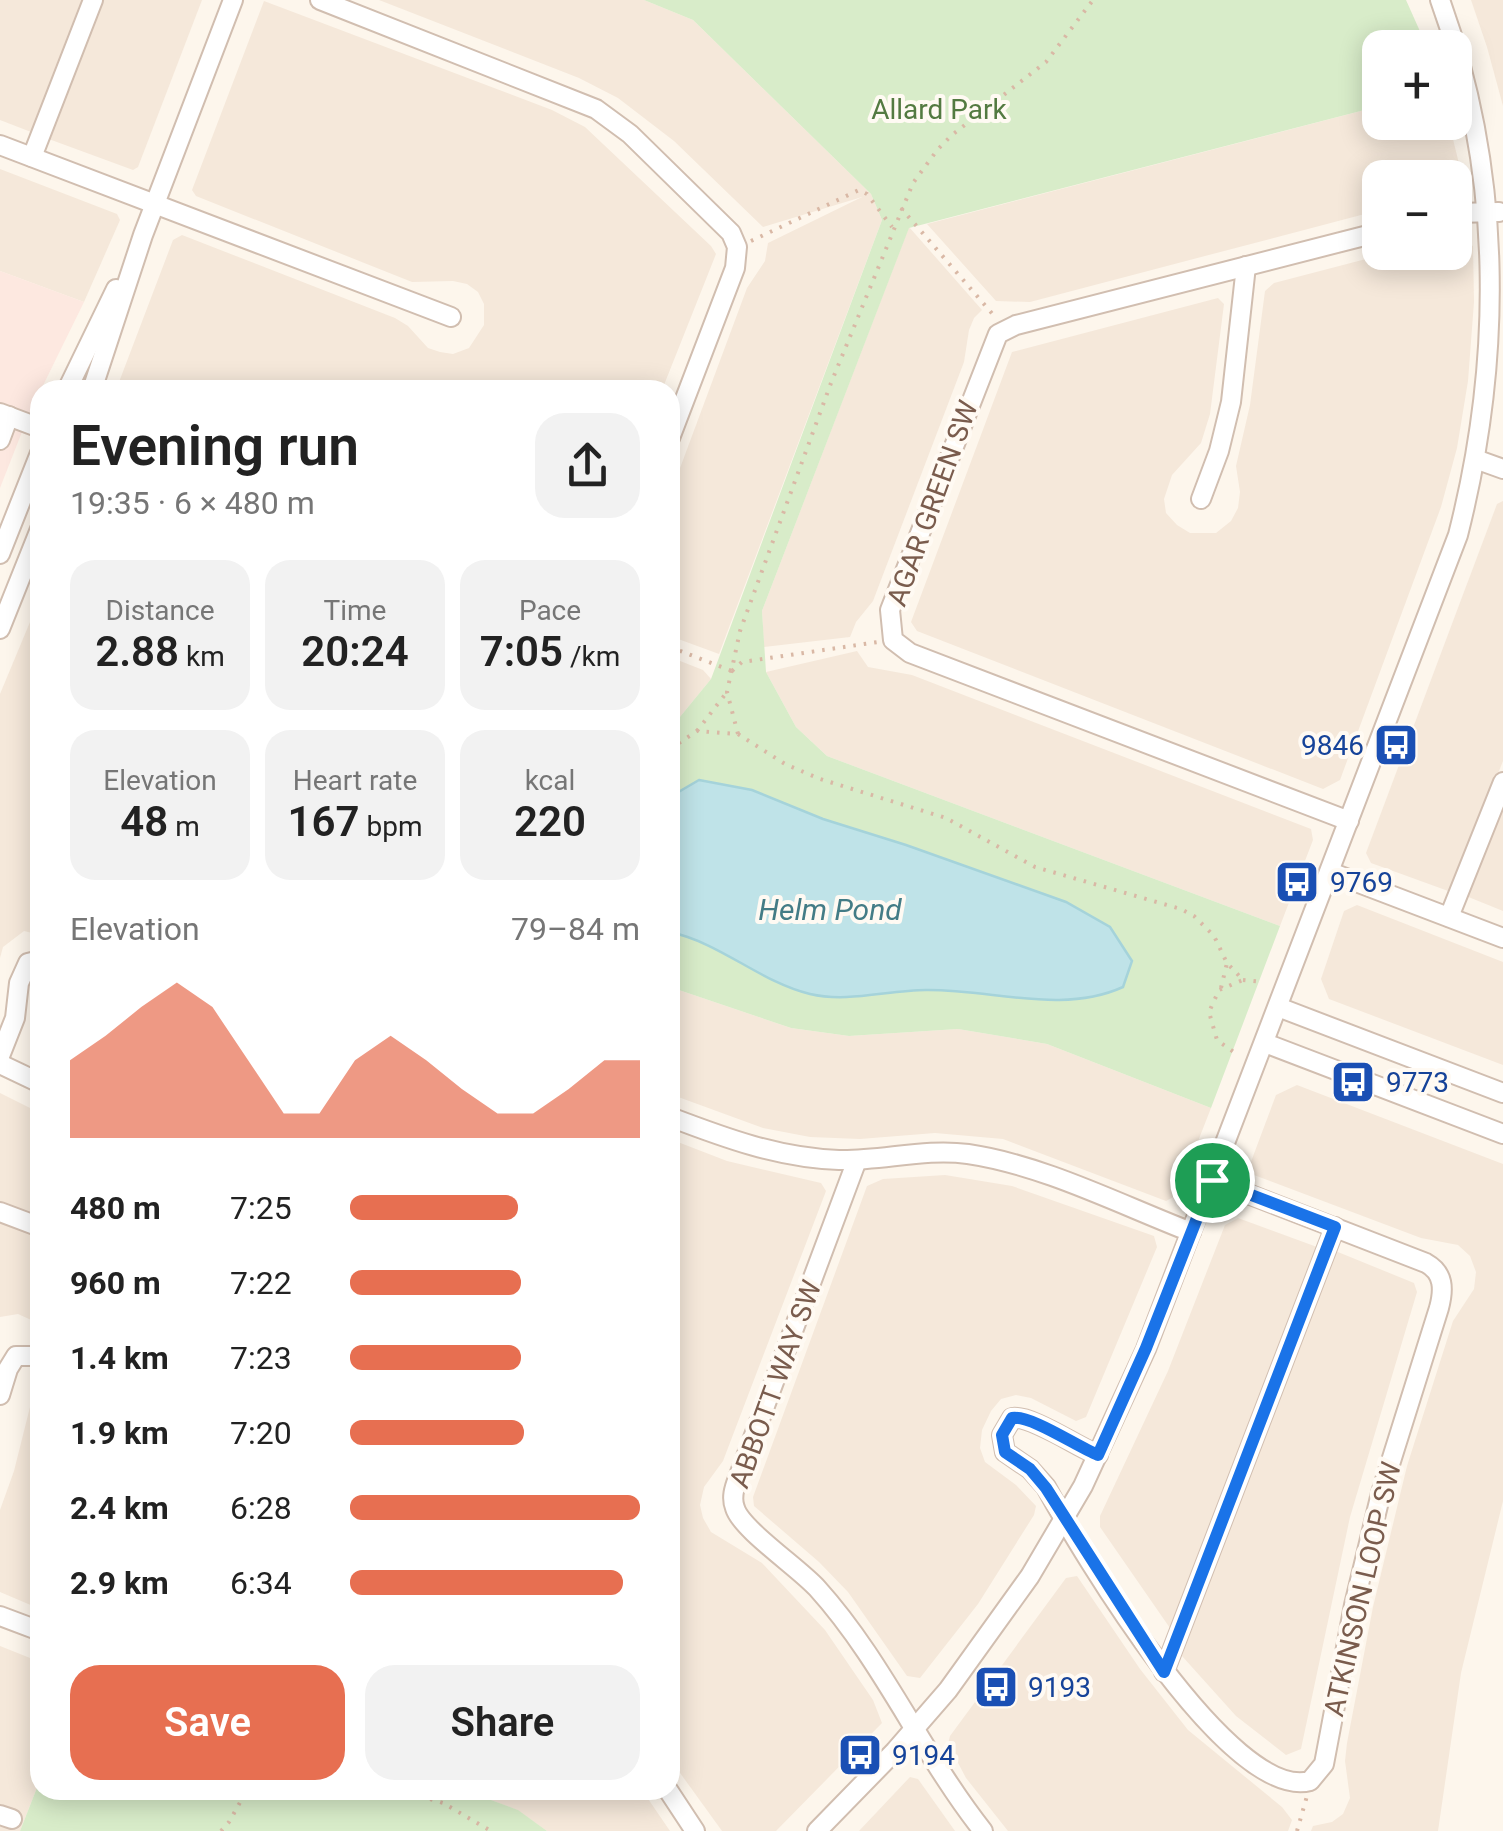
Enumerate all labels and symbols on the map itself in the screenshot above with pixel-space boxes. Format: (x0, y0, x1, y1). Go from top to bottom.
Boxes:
park label: Allard Park (871, 93, 1008, 126)
street label: AGAR GREEN SW (880, 396, 985, 610)
bus stop icon: 9846 (1373, 722, 1419, 768)
place label: 9846 (1301, 729, 1364, 762)
bus stop icon: 9769 (1274, 859, 1320, 905)
place label: 9769 (1330, 866, 1393, 899)
water label: Helm Pond (758, 892, 902, 927)
bus stop icon: 9773 (1330, 1059, 1376, 1105)
place label: 9773 (1386, 1066, 1449, 1099)
pin (1170, 1138, 1255, 1223)
street label: ABBOTT WAY SW (723, 1276, 828, 1492)
street label: ATKINSON LOOP SW (1317, 1459, 1408, 1719)
bus stop icon: 9193 (973, 1664, 1019, 1710)
place label: 9193 (1028, 1671, 1091, 1704)
bus stop icon: 9194 (837, 1732, 883, 1778)
place label: 9194 (892, 1739, 955, 1772)

